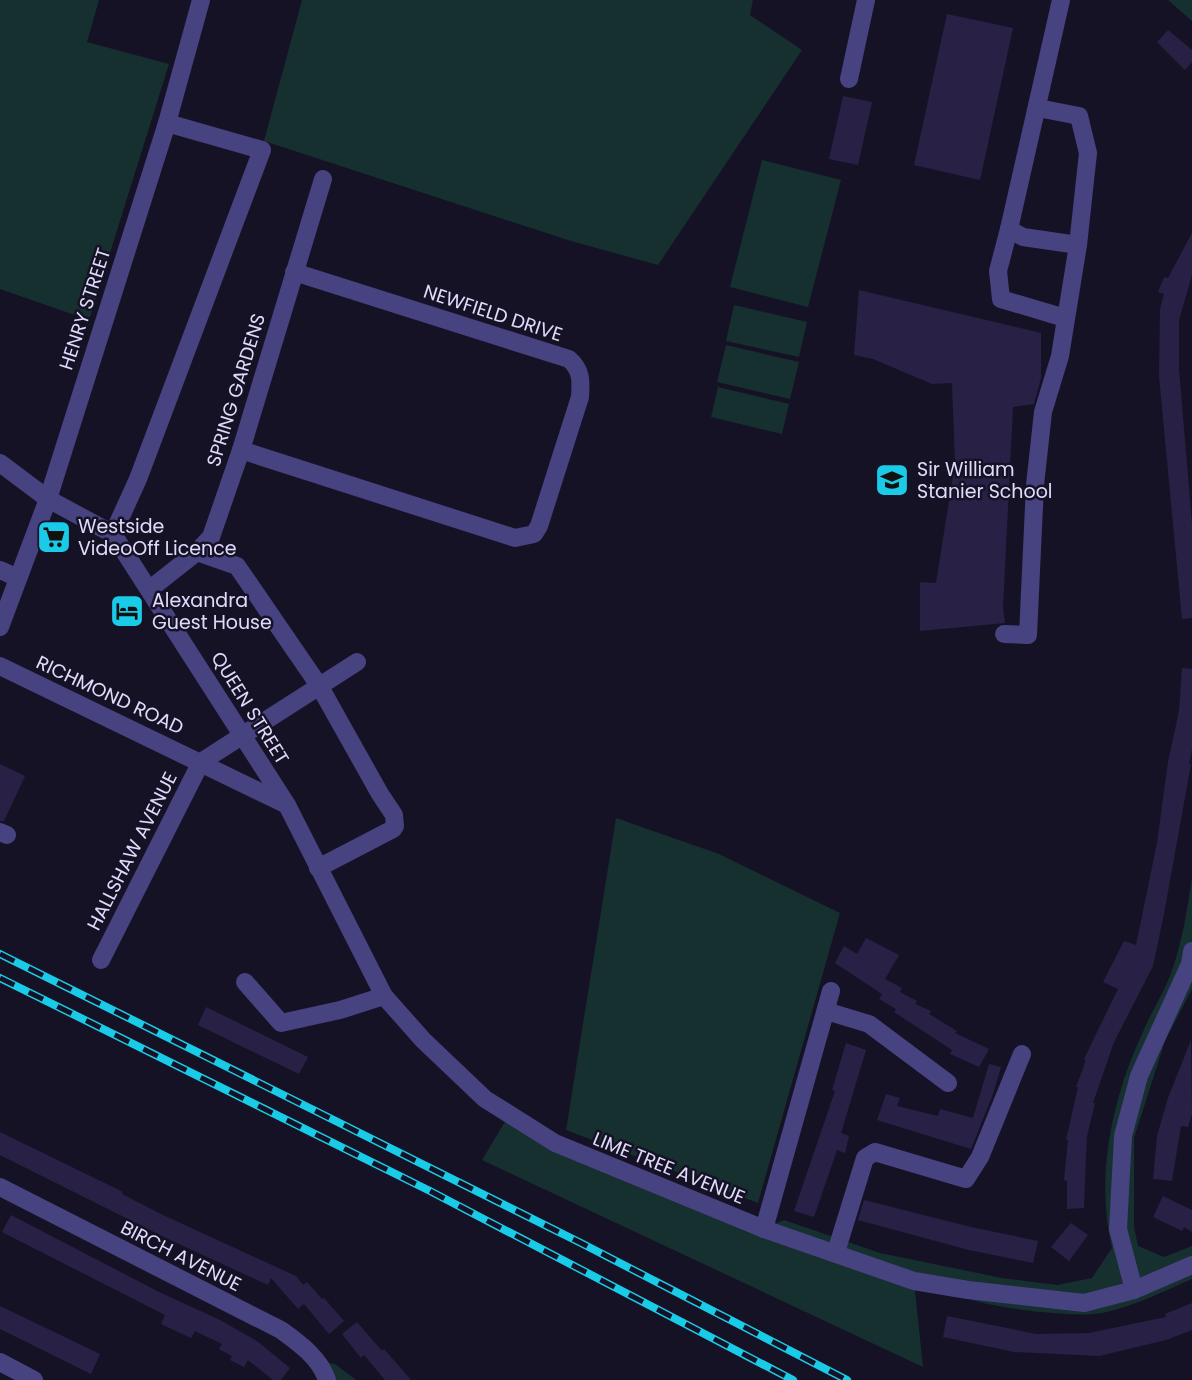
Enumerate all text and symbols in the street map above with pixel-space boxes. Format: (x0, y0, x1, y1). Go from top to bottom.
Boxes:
street label: HENRY STREET (53, 245, 117, 373)
street label: NEWFIELD DRIVE (420, 278, 566, 348)
street label: SPRING GARDENS (200, 310, 272, 470)
place label: Sir William Stanier School (917, 456, 1053, 505)
school or university icon: Sir William Stanier School (873, 461, 911, 499)
place label: Westside VideoOff Licence (78, 513, 236, 562)
supermarket icon: Westside VideoOff Licence (35, 518, 73, 556)
place label: Alexandra Guest House (152, 587, 272, 636)
hotel icon: Alexandra Guest House (108, 592, 146, 630)
street label: QUEEN STREET (205, 646, 295, 770)
street label: RICHMOND ROAD (32, 649, 188, 741)
street label: HALLSHAW AVENUE (80, 767, 184, 935)
street label: LIME TREE AVENUE (589, 1125, 749, 1211)
street label: BIRCH AVENUE (116, 1214, 246, 1298)

